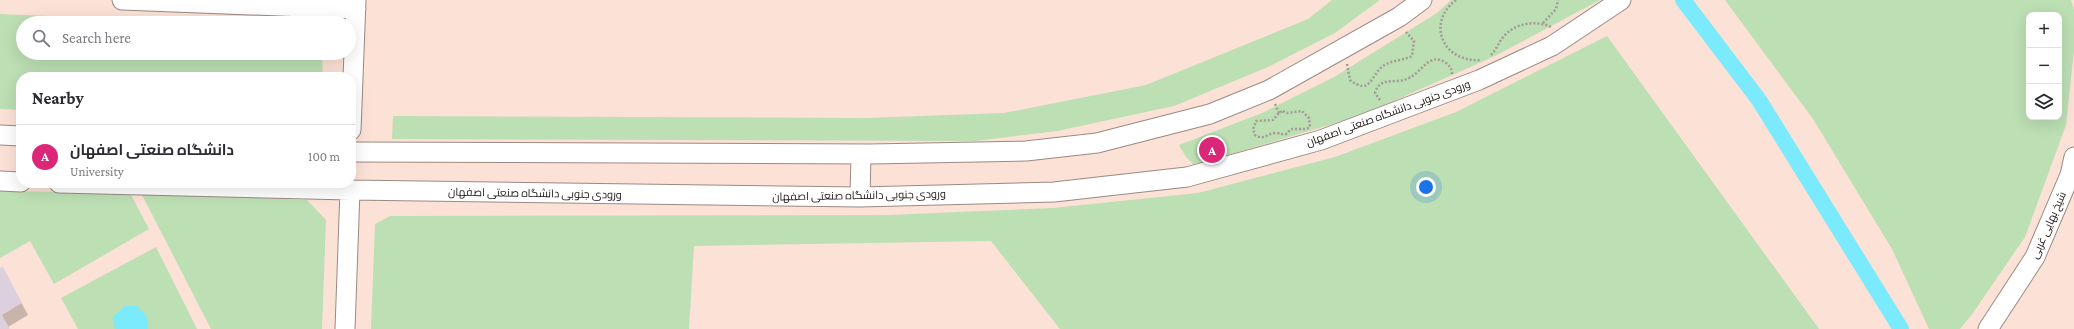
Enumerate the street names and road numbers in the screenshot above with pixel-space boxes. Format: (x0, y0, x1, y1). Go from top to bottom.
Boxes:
street label: ورودی جنوبی دانشگاه صنعتی اصفهان (1304, 78, 1472, 149)
street label: ورودی جنوبی دانشگاه صنعتی اصفهان (448, 185, 622, 202)
street label: ورودی جنوبی دانشگاه صنعتی اصفهان (772, 187, 946, 204)
street label: شیخ بهایی غربی (2028, 190, 2070, 261)

